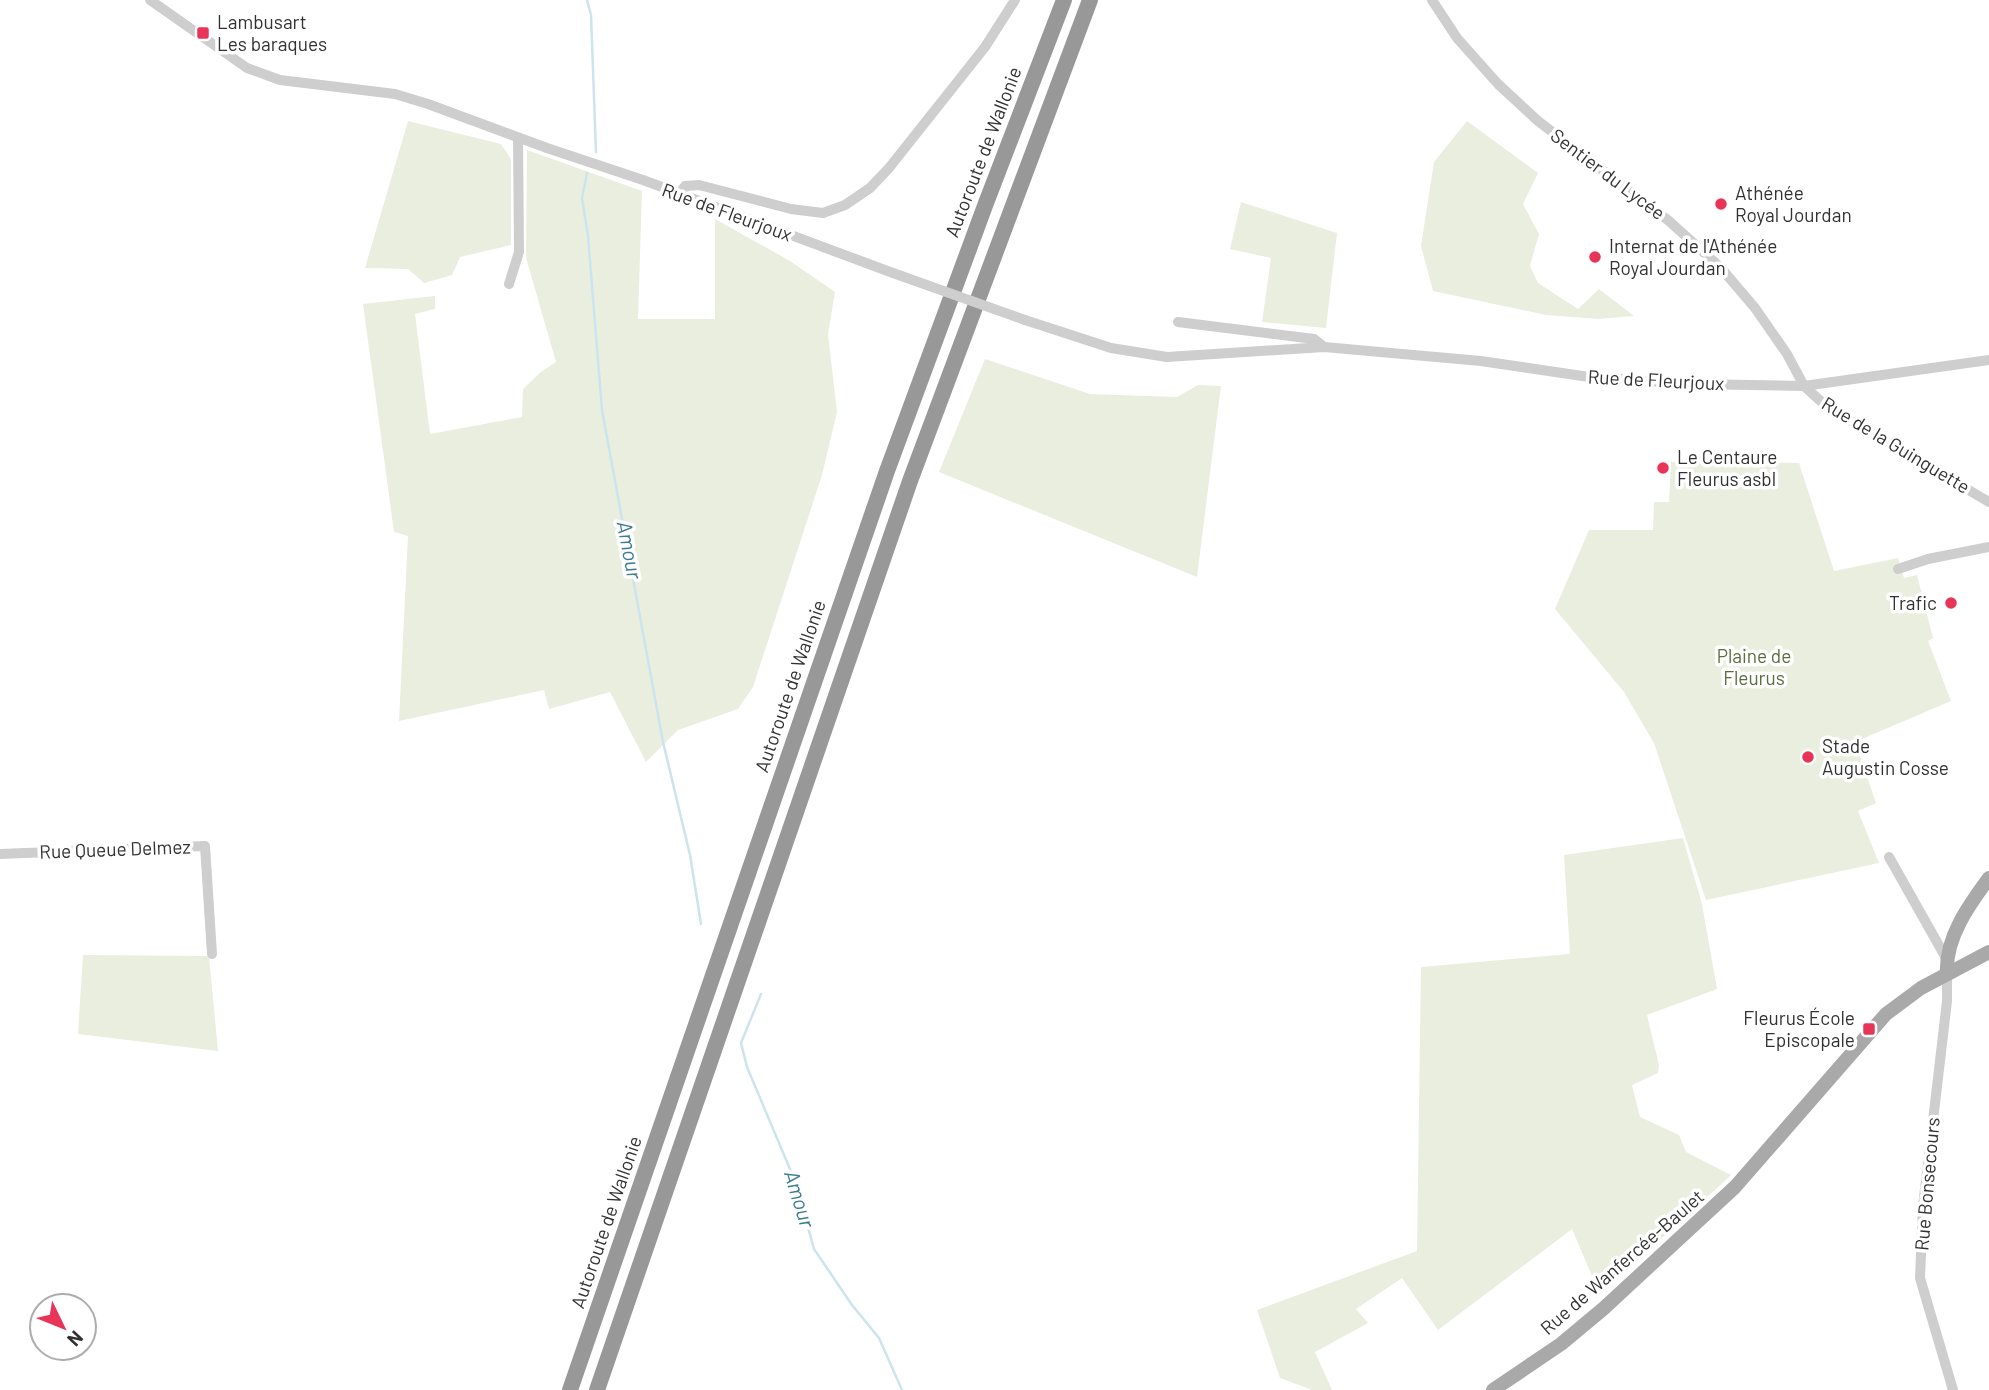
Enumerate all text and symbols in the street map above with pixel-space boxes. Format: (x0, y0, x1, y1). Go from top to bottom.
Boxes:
place label: Lambusart Les baraques (217, 10, 327, 55)
marker: Lambusart Les baraques (195, 25, 211, 41)
street label: Autoroute de Wallonie (939, 63, 1026, 240)
street label: Sentier du Lycée (1546, 123, 1670, 224)
street label: Rue de Fleurjoux (659, 177, 795, 246)
place label: Athénée Royal Jourdan (1735, 181, 1852, 226)
marker: Athénée Royal Jourdan (1713, 196, 1729, 212)
place label: Internat de l'Athénée Royal Jourdan (1609, 234, 1777, 279)
marker: Internat de l'Athénée Royal Jourdan (1587, 249, 1603, 265)
street label: Rue de Fleurjoux (1587, 364, 1725, 395)
street label: Rue de la Guinguette (1818, 391, 1975, 498)
place label: Le Centaure Fleurus asbl (1677, 445, 1777, 490)
marker: Le Centaure Fleurus asbl (1655, 460, 1671, 476)
water label: Amour (613, 519, 648, 581)
place label: Trafic (1889, 591, 1937, 614)
marker: Trafic (1943, 595, 1959, 611)
street label: Autoroute de Wallonie (749, 597, 830, 775)
park label: Plaine de Fleurus (1717, 644, 1791, 689)
place label: Stade Augustin Cosse (1822, 734, 1949, 779)
marker: Stade Augustin Cosse (1800, 749, 1816, 765)
street label: Rue Queue Delmez (39, 834, 191, 863)
place label: Fleurus École Episcopale (1743, 1006, 1855, 1051)
marker: Fleurus École Episcopale (1861, 1021, 1877, 1037)
street label: Rue Bonsecours (1909, 1116, 1944, 1252)
street label: Autoroute de Wallonie (565, 1133, 646, 1311)
water label: Amour (780, 1167, 821, 1231)
street label: Rue de Wanfercée-Baulet (1535, 1184, 1708, 1339)
north arrow (28, 1292, 98, 1362)
text: N (63, 1326, 89, 1351)

